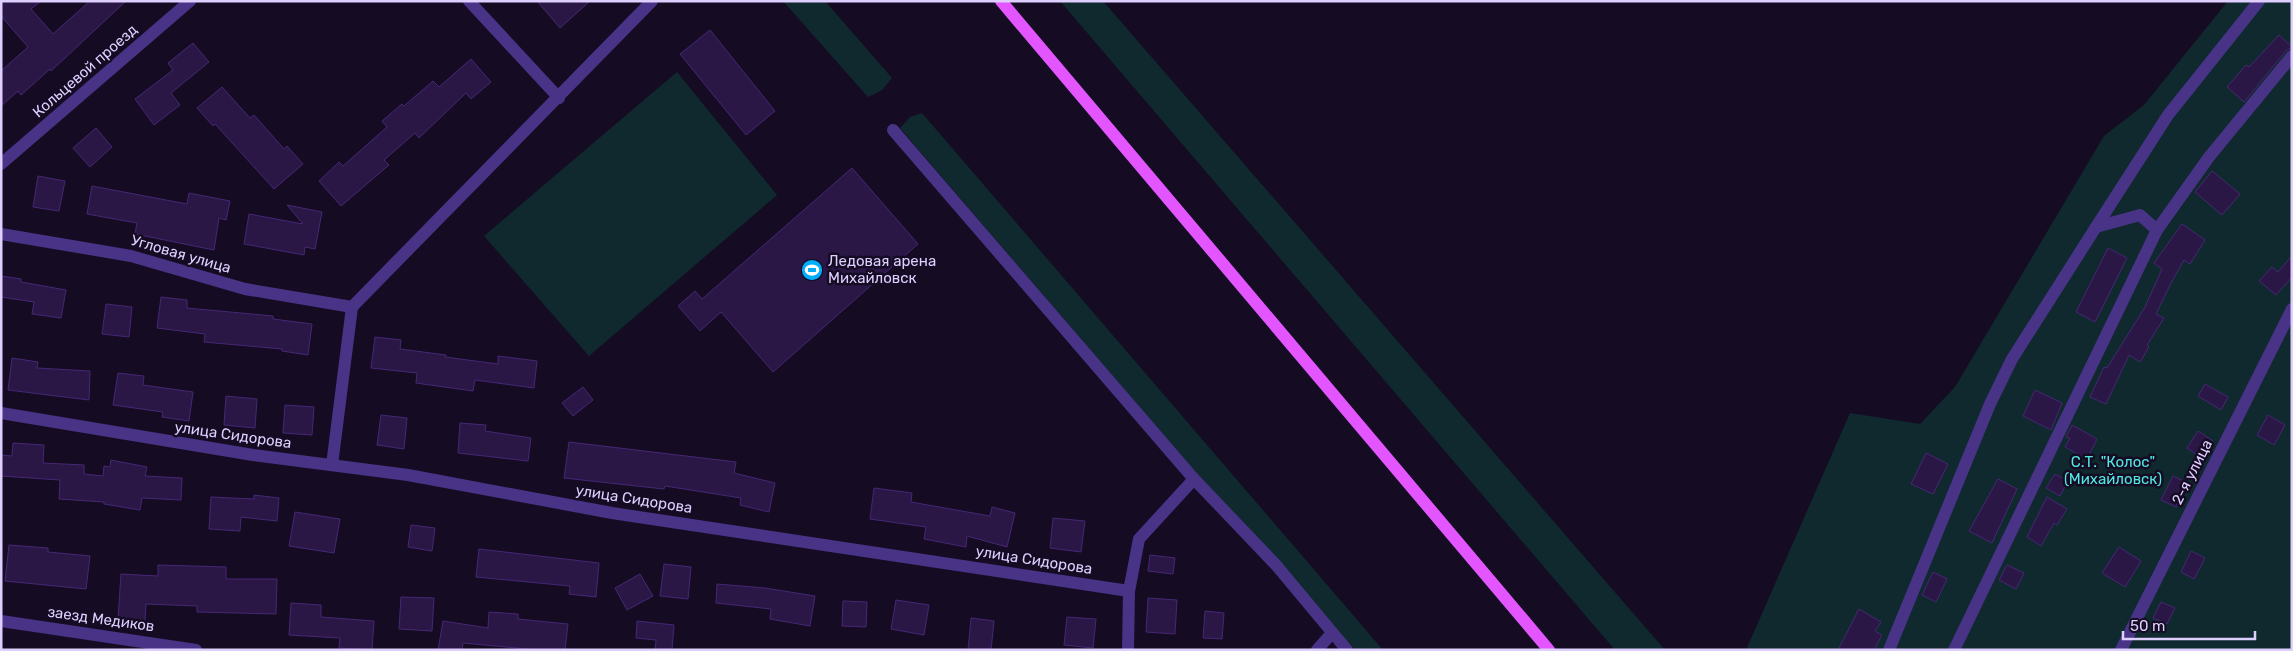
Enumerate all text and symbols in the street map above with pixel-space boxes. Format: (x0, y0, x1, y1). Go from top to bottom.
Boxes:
street label: Кольцевой проезд (29, 21, 141, 121)
street label: Угловая улица (129, 231, 233, 277)
place label: Ледовая арена Михайловск (828, 252, 936, 287)
sports icon: Ледовая арена Михайловск (800, 258, 824, 282)
street label: улица Сидорова (173, 418, 293, 452)
street label: 2-я улица (2168, 436, 2216, 508)
park label: С.Т. "Колос" (Михайловск) (2064, 453, 2162, 488)
street label: улица Сидорова (574, 481, 694, 517)
street label: улица Сидорова (974, 542, 1094, 578)
street label: заезд Медиков (46, 603, 156, 635)
scale bar (2123, 608, 2256, 640)
text: 50 m (2130, 617, 2165, 635)

